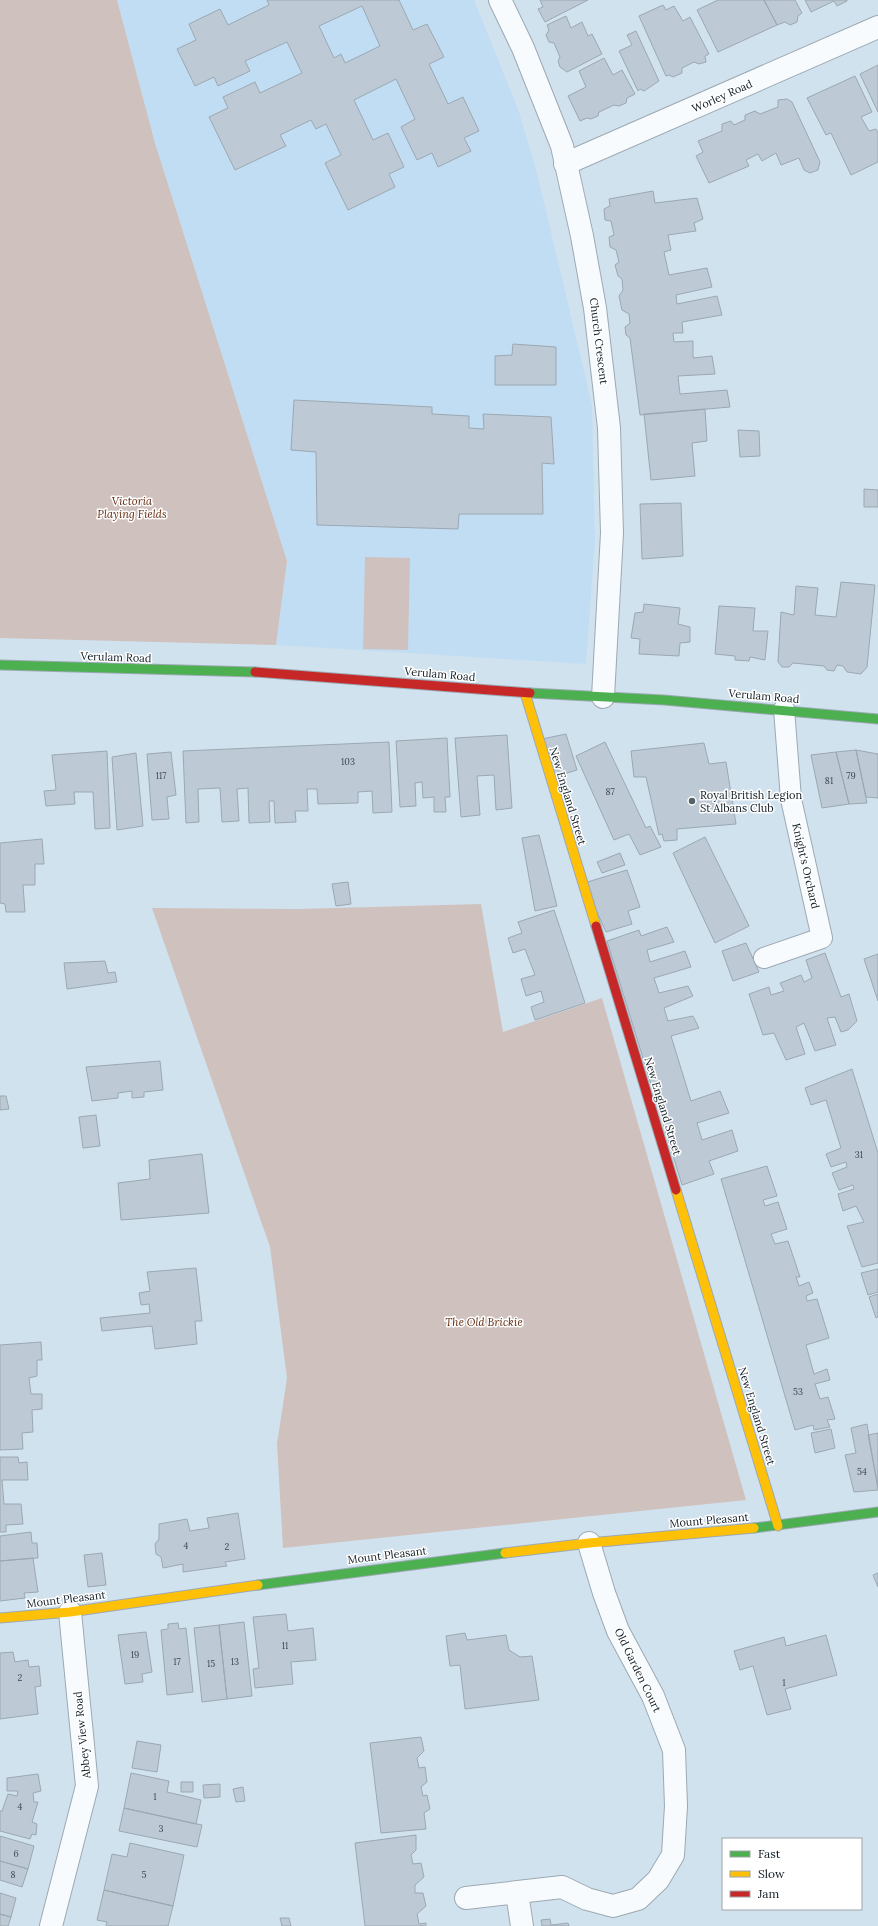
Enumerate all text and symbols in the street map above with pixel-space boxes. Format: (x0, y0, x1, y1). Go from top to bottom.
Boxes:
street label: Worley Road (690, 76, 755, 116)
street label: Church Crescent (587, 297, 611, 386)
park label: Victoria Playing Fields (97, 494, 167, 521)
street label: Verulam Road (79, 649, 152, 665)
street label: Verulam Road (403, 664, 476, 684)
street label: Verulam Road (727, 686, 800, 706)
street label: New England Street (546, 745, 590, 847)
house number: 103 (341, 756, 355, 767)
house number: 117 (156, 770, 166, 781)
house number: 79 (846, 770, 856, 781)
house number: 81 (825, 775, 833, 786)
house number: 87 (605, 786, 615, 797)
place label: Royal British Legion St Albans Club (700, 788, 802, 815)
marker: Royal British Legion St Albans Club (687, 796, 697, 806)
street label: Knight's Orchard (789, 822, 823, 911)
street label: New England Street (641, 1055, 685, 1157)
house number: 31 (855, 1149, 863, 1160)
park label: The Old Brickie (445, 1315, 523, 1329)
street label: New England Street (735, 1365, 779, 1467)
house number: 53 (793, 1386, 803, 1397)
house number: 54 (857, 1466, 867, 1477)
street label: Mount Pleasant (669, 1509, 750, 1530)
house number: 4 (184, 1540, 189, 1551)
house number: 2 (225, 1541, 230, 1552)
street label: Mount Pleasant (347, 1543, 428, 1567)
street label: Mount Pleasant (26, 1587, 107, 1611)
street label: Old Garden Court (612, 1626, 665, 1715)
house number: 11 (282, 1640, 288, 1651)
house number: 19 (131, 1649, 139, 1660)
house number: 17 (173, 1656, 181, 1667)
house number: 13 (231, 1656, 239, 1667)
house number: 15 (207, 1658, 215, 1669)
house number: 2 (18, 1672, 23, 1683)
house number: 1 (782, 1677, 786, 1688)
street label: Abbey View Road (70, 1690, 94, 1780)
house number: 1 (153, 1791, 157, 1802)
house number: 4 (18, 1801, 23, 1812)
house number: 3 (158, 1823, 164, 1834)
legend (722, 1838, 862, 1910)
text: Fast (758, 1846, 781, 1861)
house number: 6 (13, 1848, 19, 1859)
text: Slow (758, 1866, 785, 1881)
house number: 8 (10, 1869, 16, 1880)
house number: 5 (142, 1869, 147, 1880)
text: Jam (757, 1886, 779, 1901)

